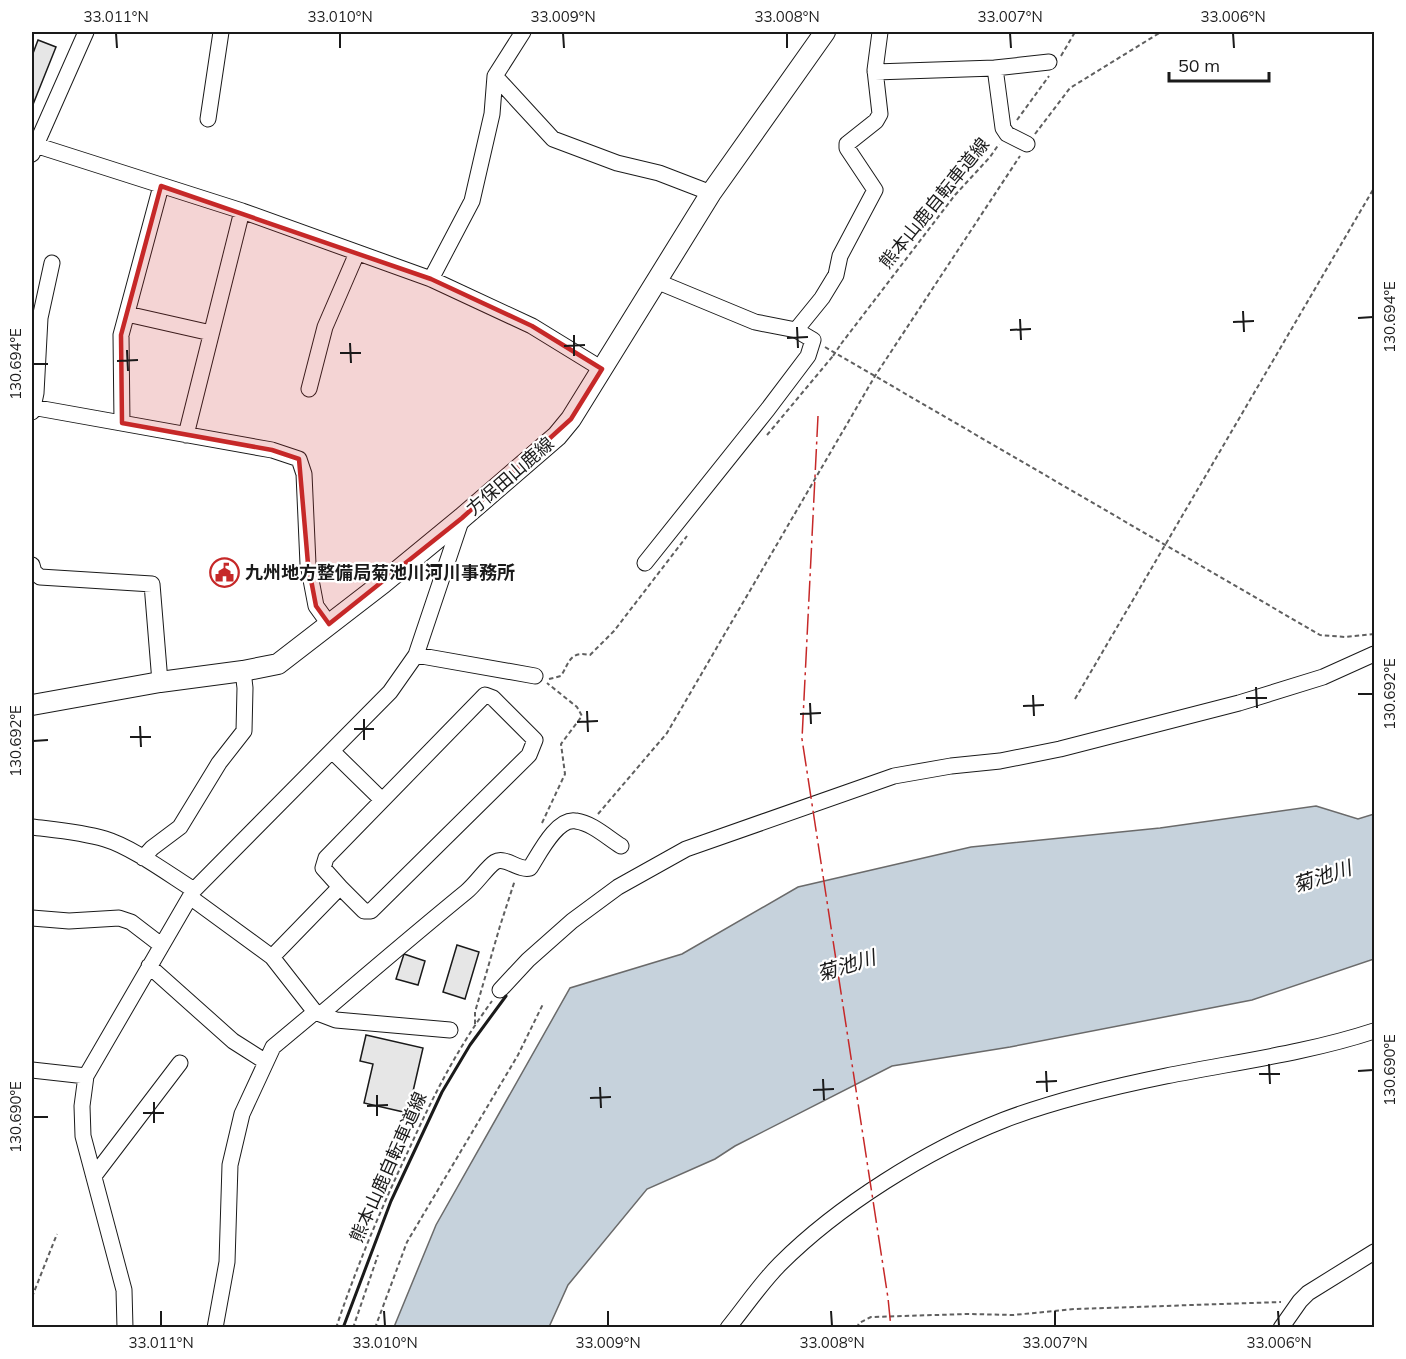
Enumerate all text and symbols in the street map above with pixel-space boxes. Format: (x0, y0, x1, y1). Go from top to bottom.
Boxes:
text: 33.011°N (83, 7, 149, 26)
text: 33.010°N (307, 7, 373, 26)
text: 33.009°N (530, 7, 596, 26)
text: 33.008°N (754, 7, 820, 26)
text: 33.007°N (977, 7, 1043, 26)
text: 33.006°N (1200, 7, 1266, 26)
scale bar (1169, 45, 1270, 83)
text: 50 m (1178, 54, 1220, 77)
street label: 熊本山鹿自転車道線 (874, 133, 994, 273)
text: 130.694°E (1380, 281, 1399, 353)
text: 130.694°E (6, 328, 25, 400)
street label: 方保田山鹿線 (462, 432, 558, 520)
public building icon: 九州地方整備局菊池川河川事務所 (208, 556, 240, 588)
place label: 九州地方整備局菊池川河川事務所 (245, 561, 515, 584)
text: 130.692°E (1380, 658, 1399, 730)
text: 130.692°E (6, 705, 25, 777)
water label: 菊池川 (1290, 854, 1356, 897)
water label: 菊池川 (814, 944, 880, 986)
text: 130.690°E (1380, 1034, 1399, 1106)
text: 130.690°E (6, 1081, 25, 1153)
street label: 熊本山鹿自転車道線 (345, 1088, 431, 1246)
text: 33.011°N (128, 1333, 194, 1352)
text: 33.010°N (352, 1333, 418, 1352)
text: 33.009°N (575, 1333, 641, 1352)
text: 33.008°N (799, 1333, 865, 1352)
text: 33.007°N (1022, 1333, 1088, 1352)
text: 33.006°N (1246, 1333, 1312, 1352)

